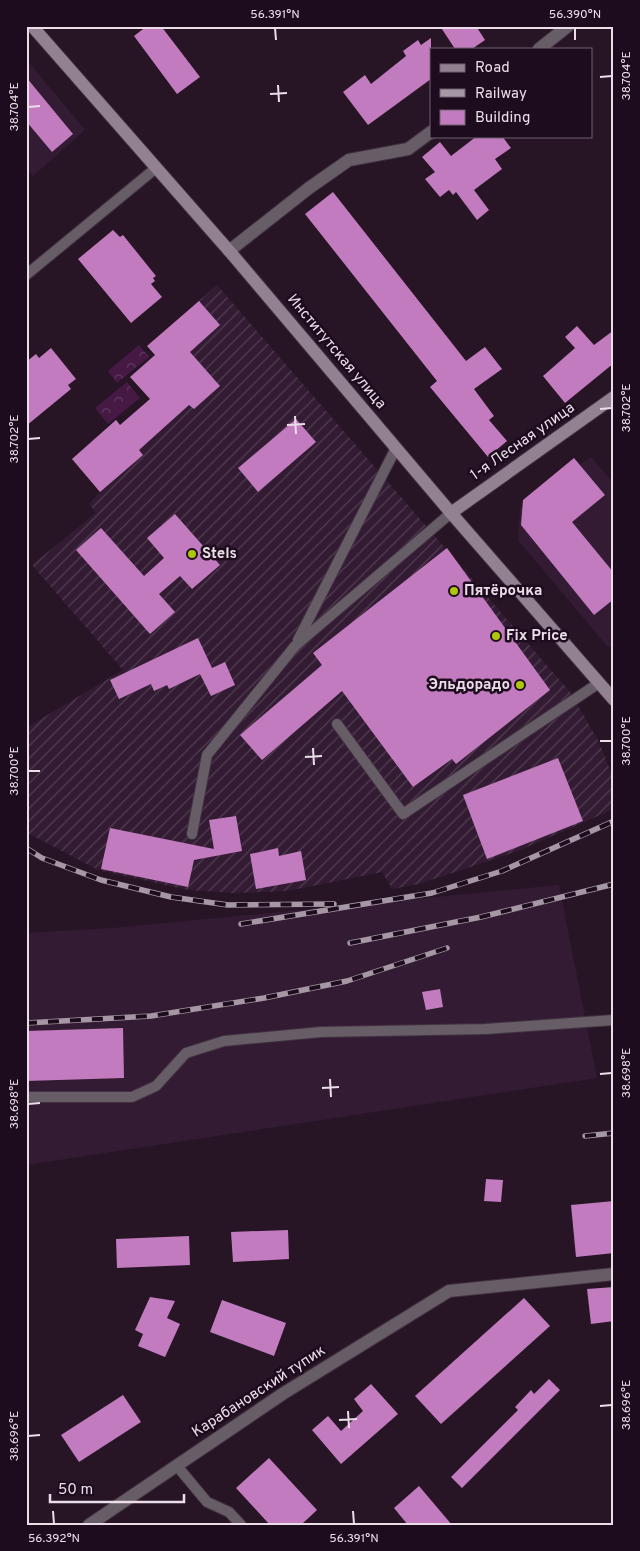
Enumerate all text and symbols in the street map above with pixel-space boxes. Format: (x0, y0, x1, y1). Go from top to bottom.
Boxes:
text: 56.391°N (250, 7, 300, 23)
text: 56.390°N (549, 7, 601, 23)
legend (430, 48, 592, 138)
text: 38.704°E (619, 51, 635, 101)
text: Road (475, 59, 510, 78)
text: 38.704°E (7, 82, 23, 132)
text: Railway (475, 85, 527, 104)
text: Building (475, 109, 530, 128)
street label: Институтская улица (282, 291, 390, 413)
text: 38.702°E (619, 383, 635, 433)
street label: 1-я Лесная улица (467, 399, 579, 485)
text: 38.702°E (7, 414, 23, 464)
place label: Stels (202, 545, 237, 564)
marker: Stels (186, 548, 198, 560)
place label: Пятёрочка (464, 582, 542, 601)
marker: Пятёрочка (448, 585, 460, 597)
place label: Fix Price (506, 627, 568, 646)
marker: Fix Price (490, 630, 502, 642)
place label: Эльдорадо (428, 676, 510, 695)
marker: Эльдорадо (514, 679, 526, 691)
text: 38.700°E (619, 716, 635, 766)
text: 38.700°E (7, 746, 23, 796)
text: 38.698°E (619, 1048, 635, 1098)
text: 38.698°E (7, 1079, 23, 1129)
street label: Карабановский тупик (189, 1342, 329, 1442)
text: 38.696°E (619, 1380, 635, 1430)
text: 38.696°E (7, 1411, 23, 1461)
scale bar (50, 1471, 184, 1503)
text: 50 m (58, 1481, 93, 1500)
text: 56.392°N (28, 1531, 80, 1547)
text: 56.391°N (329, 1531, 379, 1547)

